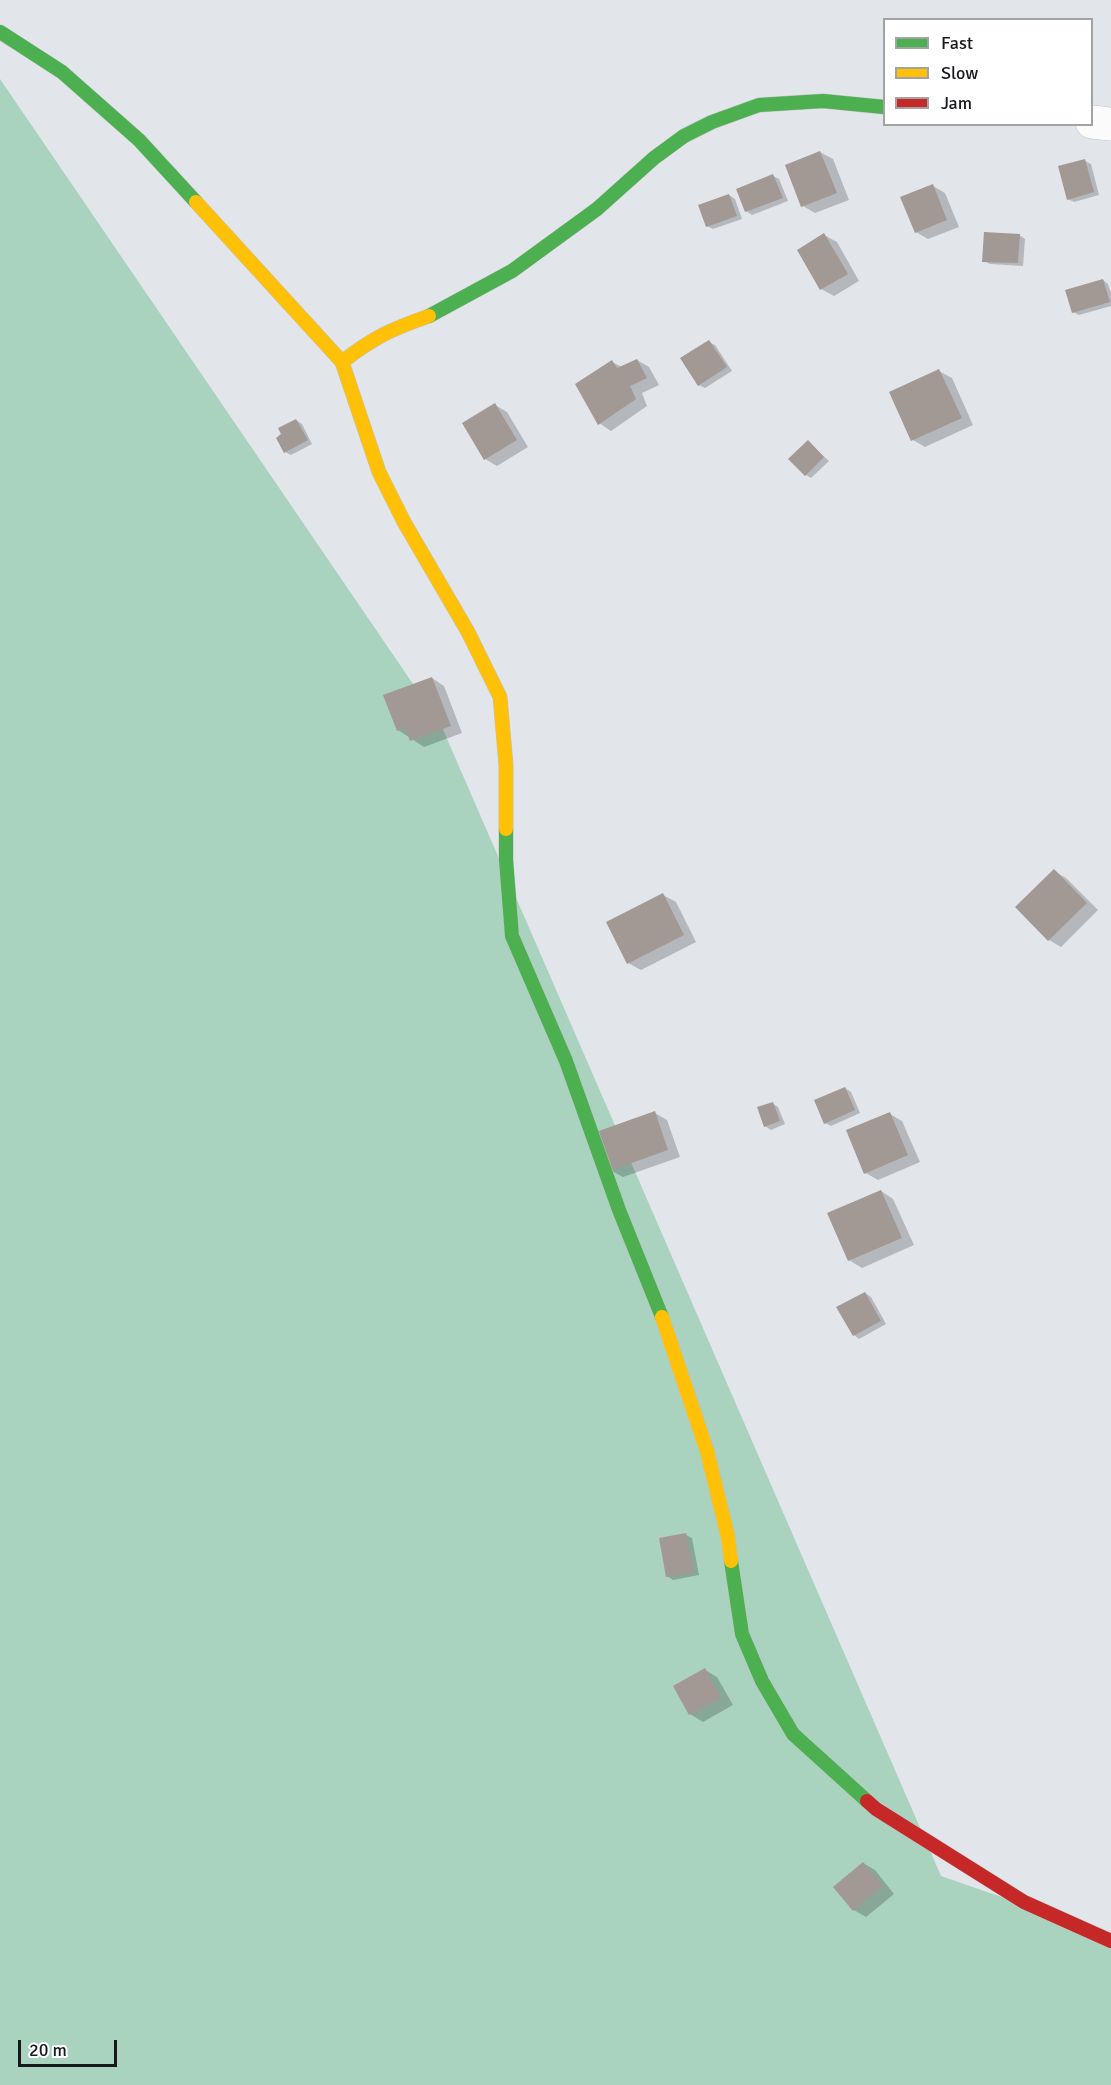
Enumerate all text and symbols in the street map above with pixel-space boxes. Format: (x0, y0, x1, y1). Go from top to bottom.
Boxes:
legend (883, 18, 1093, 126)
text: Fast (941, 32, 973, 54)
text: Slow (941, 62, 978, 84)
text: Jam (941, 92, 972, 114)
scale bar (21, 2028, 120, 2066)
text: 20 m (29, 2039, 67, 2061)

